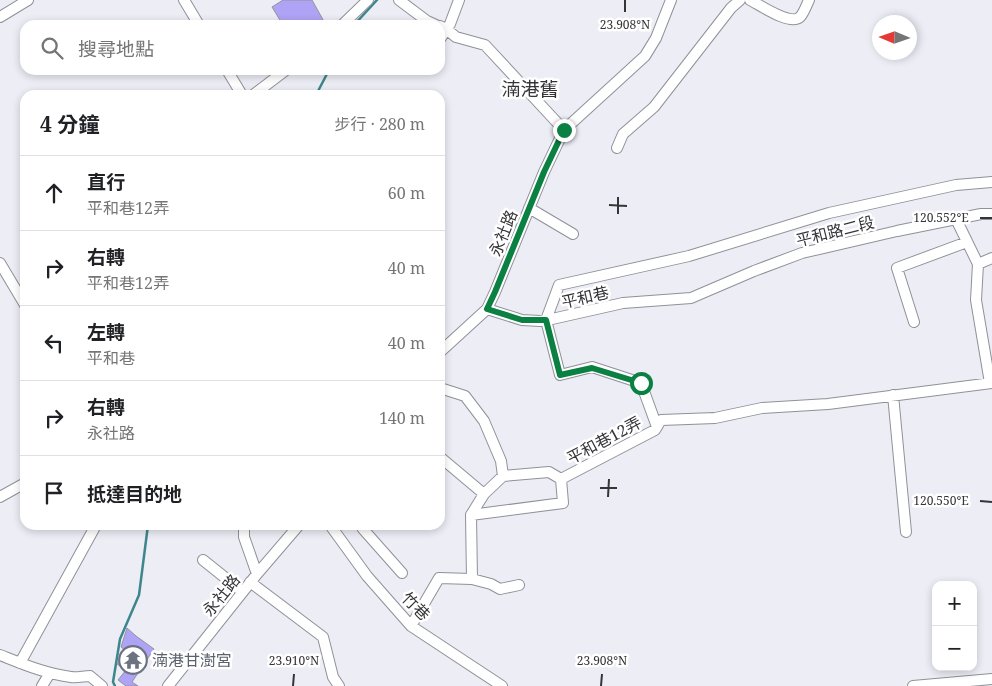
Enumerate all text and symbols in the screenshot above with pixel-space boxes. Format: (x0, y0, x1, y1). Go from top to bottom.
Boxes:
north arrow (872, 15, 917, 60)
text: 23.908°N (600, 16, 650, 33)
search box (20, 20, 445, 75)
icon: search (38, 34, 66, 62)
text: 搜尋地點 (78, 36, 154, 62)
district label: 湳港舊 (501, 76, 559, 102)
text: 4 分鐘 (40, 110, 99, 138)
text: 步行 · 280 m (335, 113, 425, 135)
route end (553, 119, 576, 142)
text: 直行 (87, 169, 125, 195)
icon: ahead (40, 179, 68, 207)
text: 60 m (388, 182, 425, 204)
text: 平和巷12弄 (87, 197, 169, 219)
street label: 永社路 (484, 207, 522, 259)
text: 120.552°E (913, 209, 969, 226)
street label: 平和路二段 (794, 211, 876, 251)
text: 右轉 (87, 244, 125, 270)
icon: right (40, 254, 68, 282)
text: 40 m (388, 257, 425, 279)
text: 平和巷12弄 (87, 272, 169, 294)
street label: 平和巷 (559, 281, 611, 313)
text: 左轉 (87, 319, 125, 345)
icon: left (40, 329, 68, 357)
text: 40 m (388, 332, 425, 354)
text: 平和巷 (87, 347, 135, 369)
route start (630, 372, 653, 395)
text: 右轉 (87, 394, 125, 420)
icon: right (40, 404, 68, 432)
text: 140 m (379, 407, 425, 429)
street label: 平和巷12弄 (563, 411, 645, 469)
text: 永社路 (87, 422, 135, 444)
icon: arrive (40, 479, 68, 507)
text: 抵達目的地 (87, 481, 182, 507)
text: 120.550°E (913, 492, 969, 509)
street label: 永社路 (197, 569, 245, 621)
map controls (932, 581, 977, 671)
button: + (932, 581, 977, 626)
street label: 竹巷 (397, 587, 435, 625)
button: − (932, 626, 977, 671)
temple icon: 湳港甘澍宮 (118, 645, 148, 675)
place label: 湳港甘澍宮 (152, 649, 232, 671)
text: 23.910°N (269, 652, 319, 669)
text: 23.908°N (577, 652, 627, 669)

